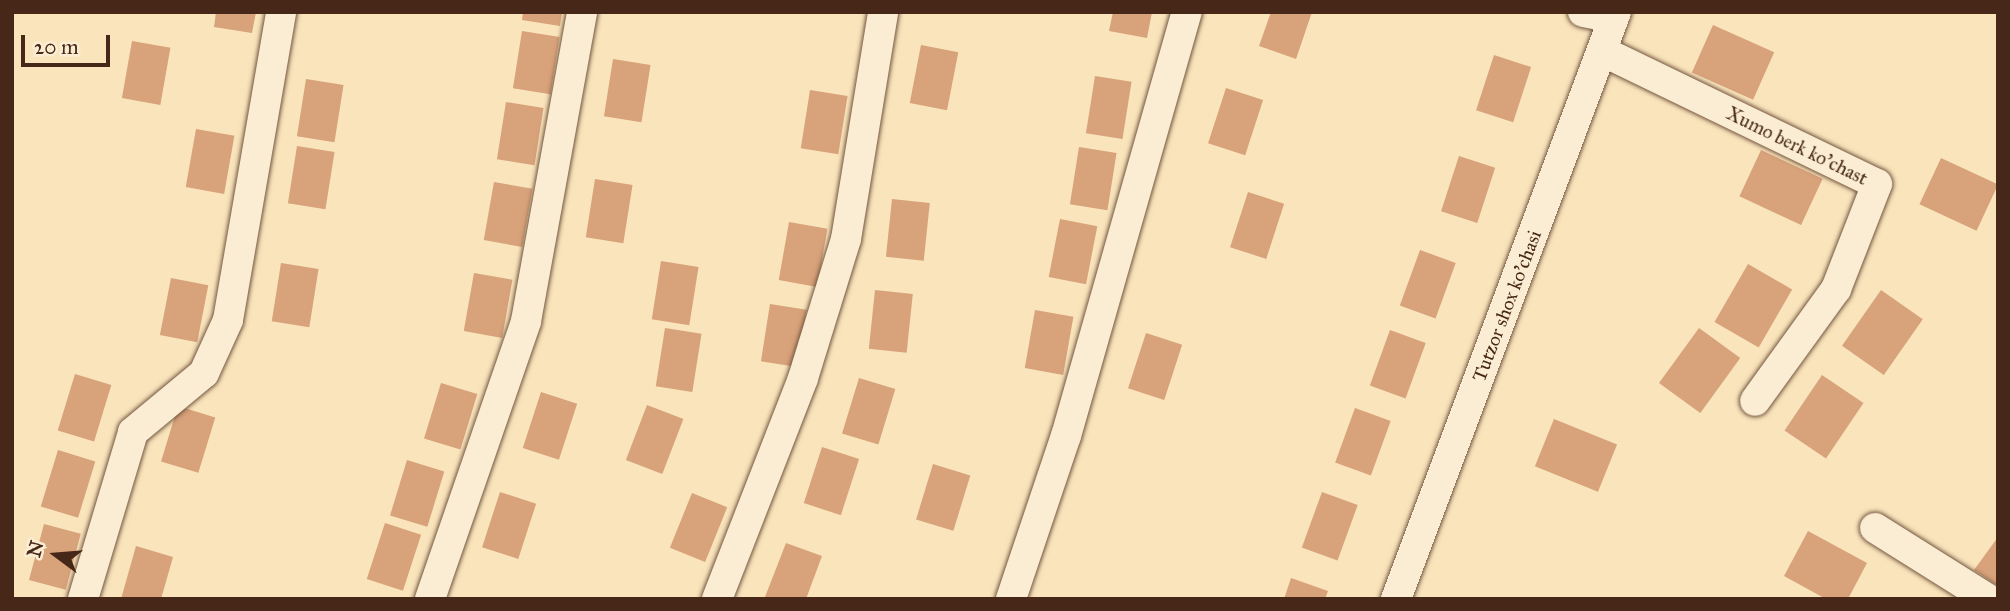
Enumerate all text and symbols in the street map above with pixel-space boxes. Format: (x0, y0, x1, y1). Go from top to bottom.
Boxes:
scale bar (24, 21, 114, 65)
text: 20 m (34, 34, 79, 60)
street label: Xumo berk ko'chast (1723, 102, 1871, 190)
street label: Tutzor shox ko'chasi (1468, 227, 1546, 385)
north arrow (21, 520, 91, 590)
text: N (22, 538, 49, 560)

